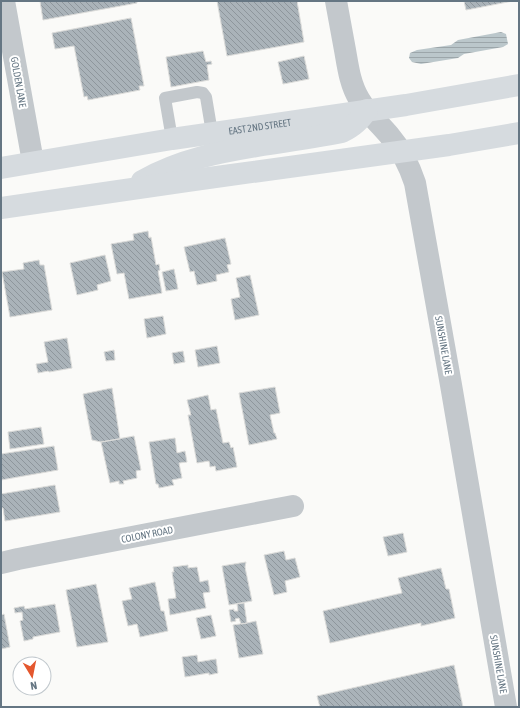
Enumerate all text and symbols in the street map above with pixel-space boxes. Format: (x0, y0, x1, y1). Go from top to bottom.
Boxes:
street label: GOLDEN LANE (9, 56, 28, 109)
street label: EAST 2ND STREET (228, 117, 292, 137)
street label: SUNSHINE LANE (433, 315, 454, 376)
street label: COLONY ROAD (120, 524, 174, 545)
street label: SUNSHINE LANE (488, 634, 509, 695)
north arrow (12, 656, 52, 696)
text: N (29, 679, 38, 692)

